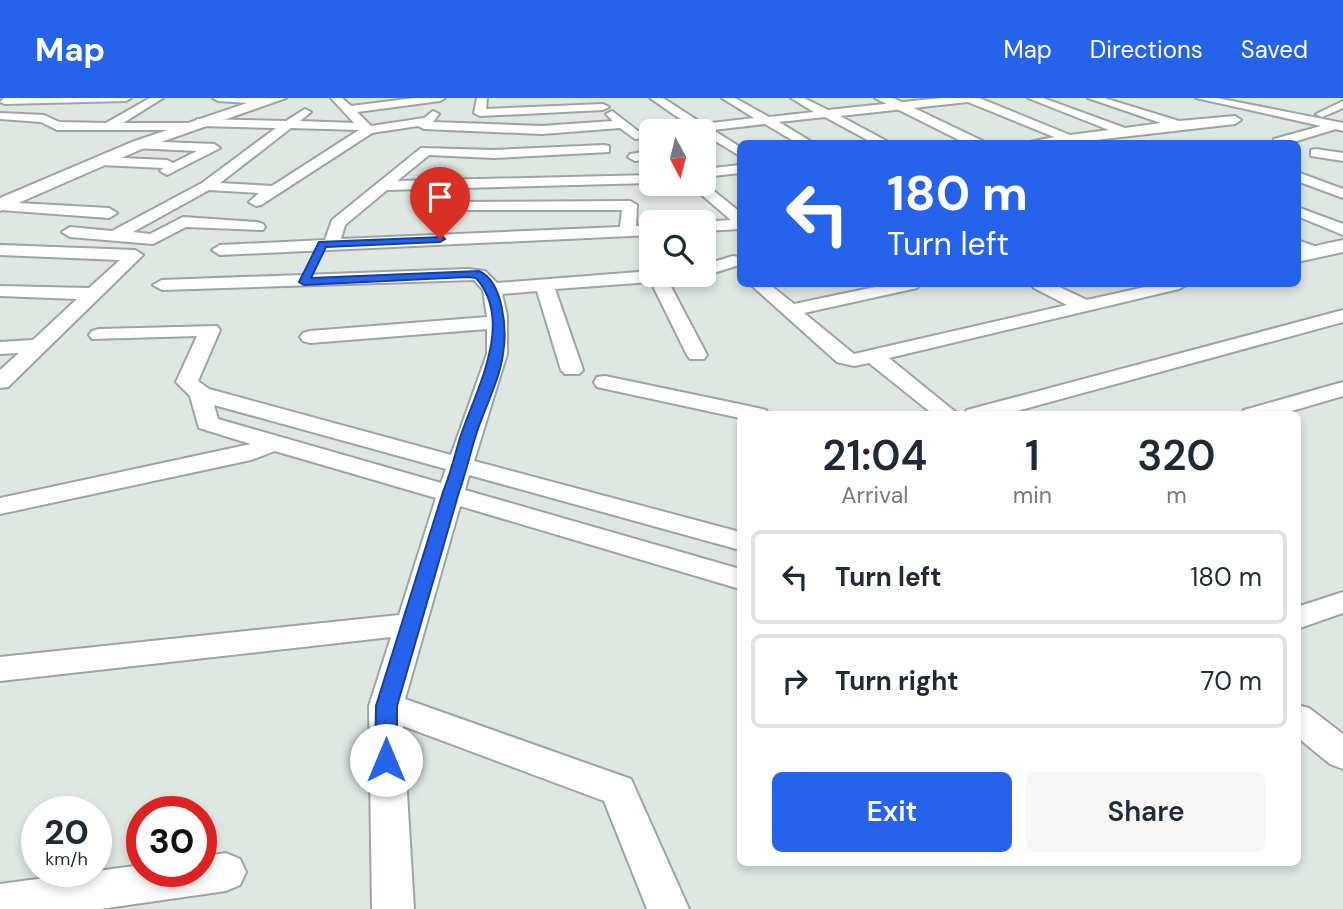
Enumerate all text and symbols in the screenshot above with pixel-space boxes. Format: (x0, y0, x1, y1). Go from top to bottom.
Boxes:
text: Map (35, 28, 105, 71)
text: Map (1004, 34, 1052, 65)
text: Directions (1090, 34, 1203, 65)
text: Saved (1241, 34, 1308, 65)
north arrow (639, 119, 716, 196)
map controls (639, 119, 716, 287)
text: 180 m (887, 161, 1028, 225)
pin (410, 167, 470, 239)
icon: left (772, 168, 863, 259)
icon: arrive (421, 178, 459, 216)
button: search (639, 210, 716, 287)
text: Turn left (887, 223, 1009, 265)
text: 21:04 (822, 428, 927, 483)
text: 1 (1025, 428, 1040, 483)
text: 320 (1137, 428, 1216, 483)
text: Arrival (841, 480, 908, 510)
text: min (1013, 480, 1052, 510)
text: m (1166, 480, 1187, 510)
icon: left (776, 558, 814, 596)
text: Turn left (835, 560, 942, 594)
text: 180 m (1190, 560, 1262, 594)
icon: right (776, 662, 814, 700)
text: Turn right (835, 664, 959, 698)
text: 70 m (1201, 664, 1262, 698)
position arrow (349, 723, 423, 797)
button: Exit (772, 772, 1012, 852)
button: Share (1026, 772, 1266, 852)
speed limit sign: 30 (126, 796, 217, 887)
text: 20 (44, 809, 89, 855)
text: km/h (45, 847, 88, 871)

